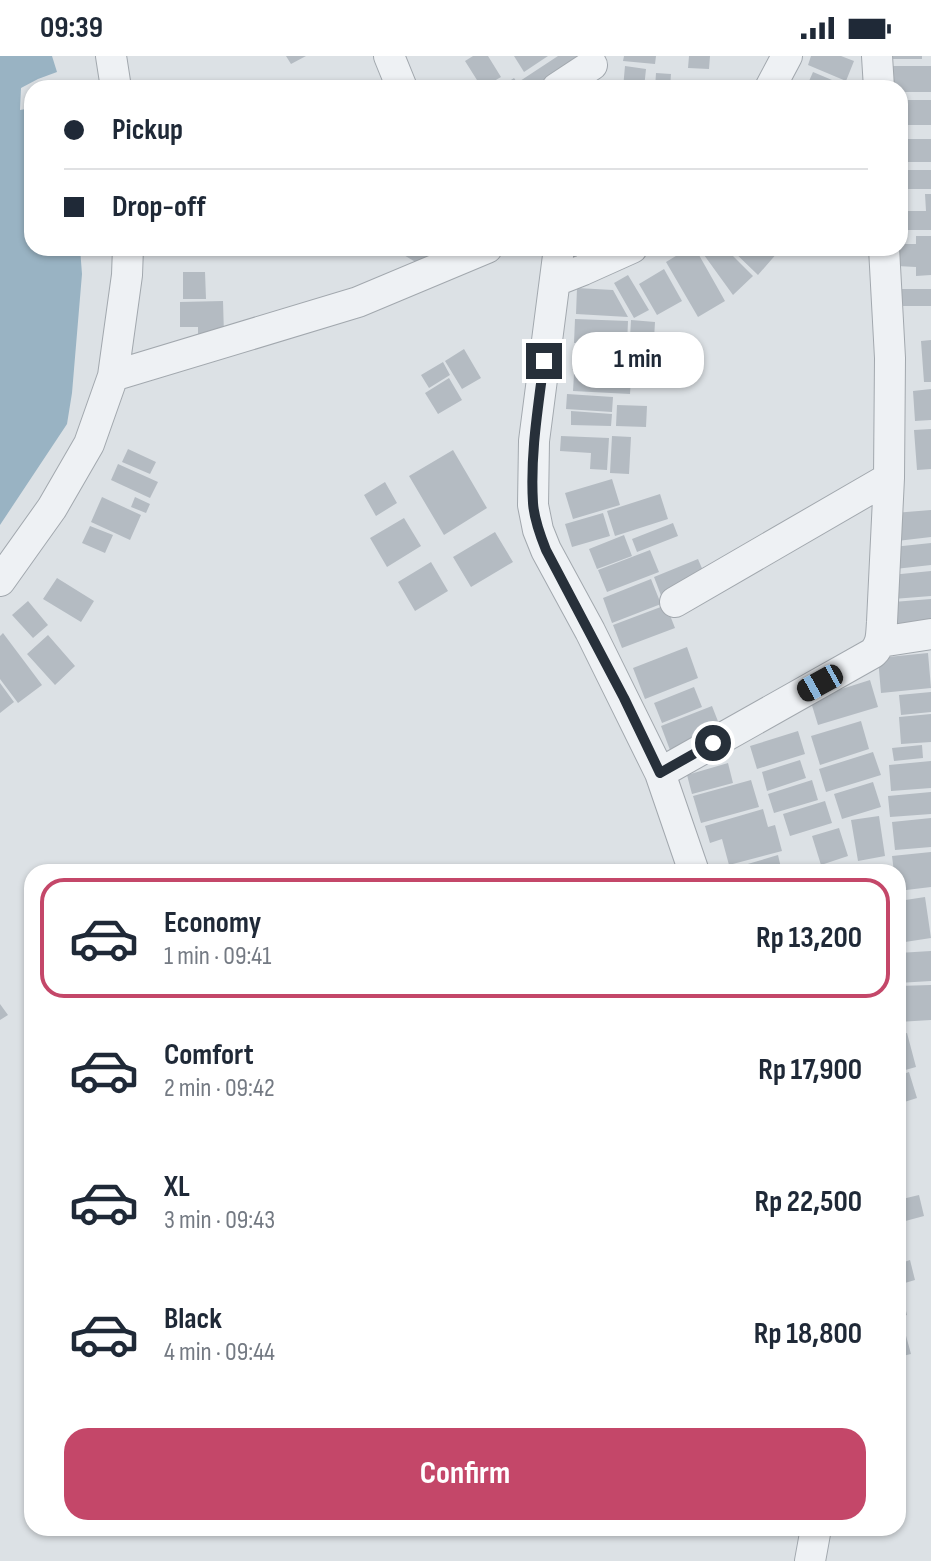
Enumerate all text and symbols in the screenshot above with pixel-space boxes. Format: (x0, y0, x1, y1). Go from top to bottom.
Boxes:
text: 09:39 (40, 10, 103, 46)
text: Pickup (112, 112, 183, 148)
text: Drop-off (112, 189, 206, 225)
callout: 1 min (572, 333, 704, 389)
route end (526, 343, 562, 379)
text: 1 min (614, 344, 662, 375)
car (793, 661, 847, 705)
route start (695, 725, 731, 761)
icon: car (68, 902, 140, 974)
text: Economy (164, 905, 261, 941)
text: Rp 13,200 (756, 920, 862, 956)
text: 1 min · 09:41 (164, 941, 271, 972)
icon: car (68, 1034, 140, 1106)
text: Comfort (164, 1037, 254, 1073)
text: Rp 17,900 (758, 1052, 862, 1088)
text: 2 min · 09:42 (164, 1073, 275, 1104)
icon: car (68, 1166, 140, 1238)
text: XL (164, 1169, 190, 1205)
text: Rp 22,500 (754, 1184, 862, 1220)
text: 3 min · 09:43 (164, 1205, 275, 1236)
icon: car (68, 1298, 140, 1370)
text: Black (164, 1301, 222, 1337)
text: Rp 18,800 (754, 1316, 862, 1352)
text: 4 min · 09:44 (164, 1337, 275, 1368)
button: Confirm (64, 1428, 866, 1520)

